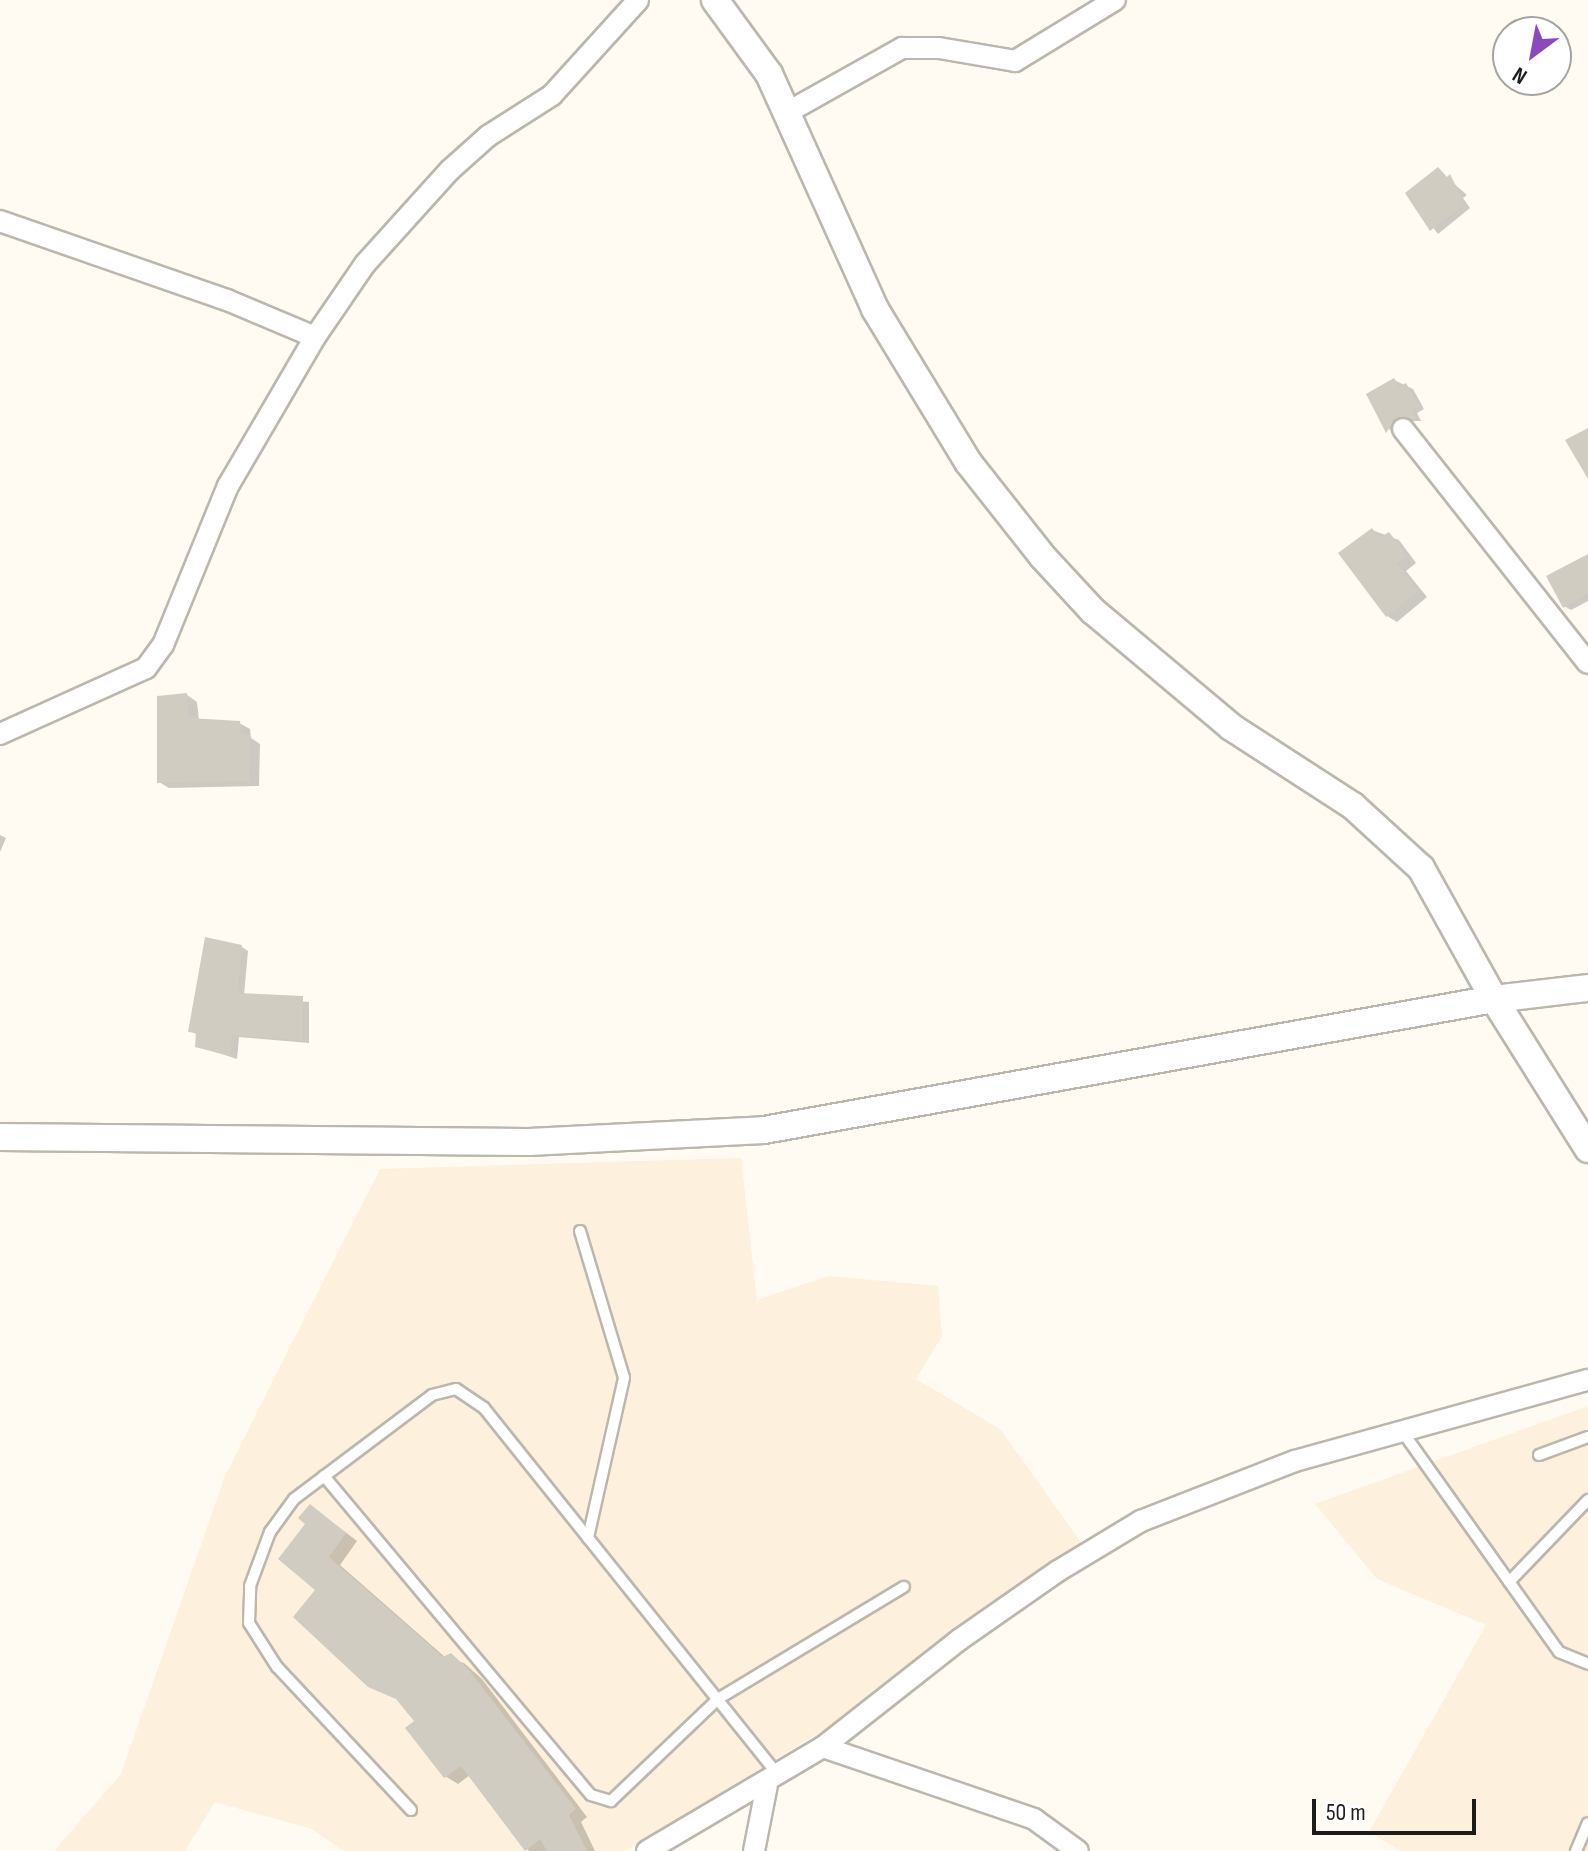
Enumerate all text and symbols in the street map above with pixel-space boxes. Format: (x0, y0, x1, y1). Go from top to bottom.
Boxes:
north arrow (1492, 16, 1572, 96)
text: N (1508, 61, 1532, 90)
scale bar (1316, 1783, 1480, 1833)
text: 50 m (1326, 1798, 1366, 1827)

